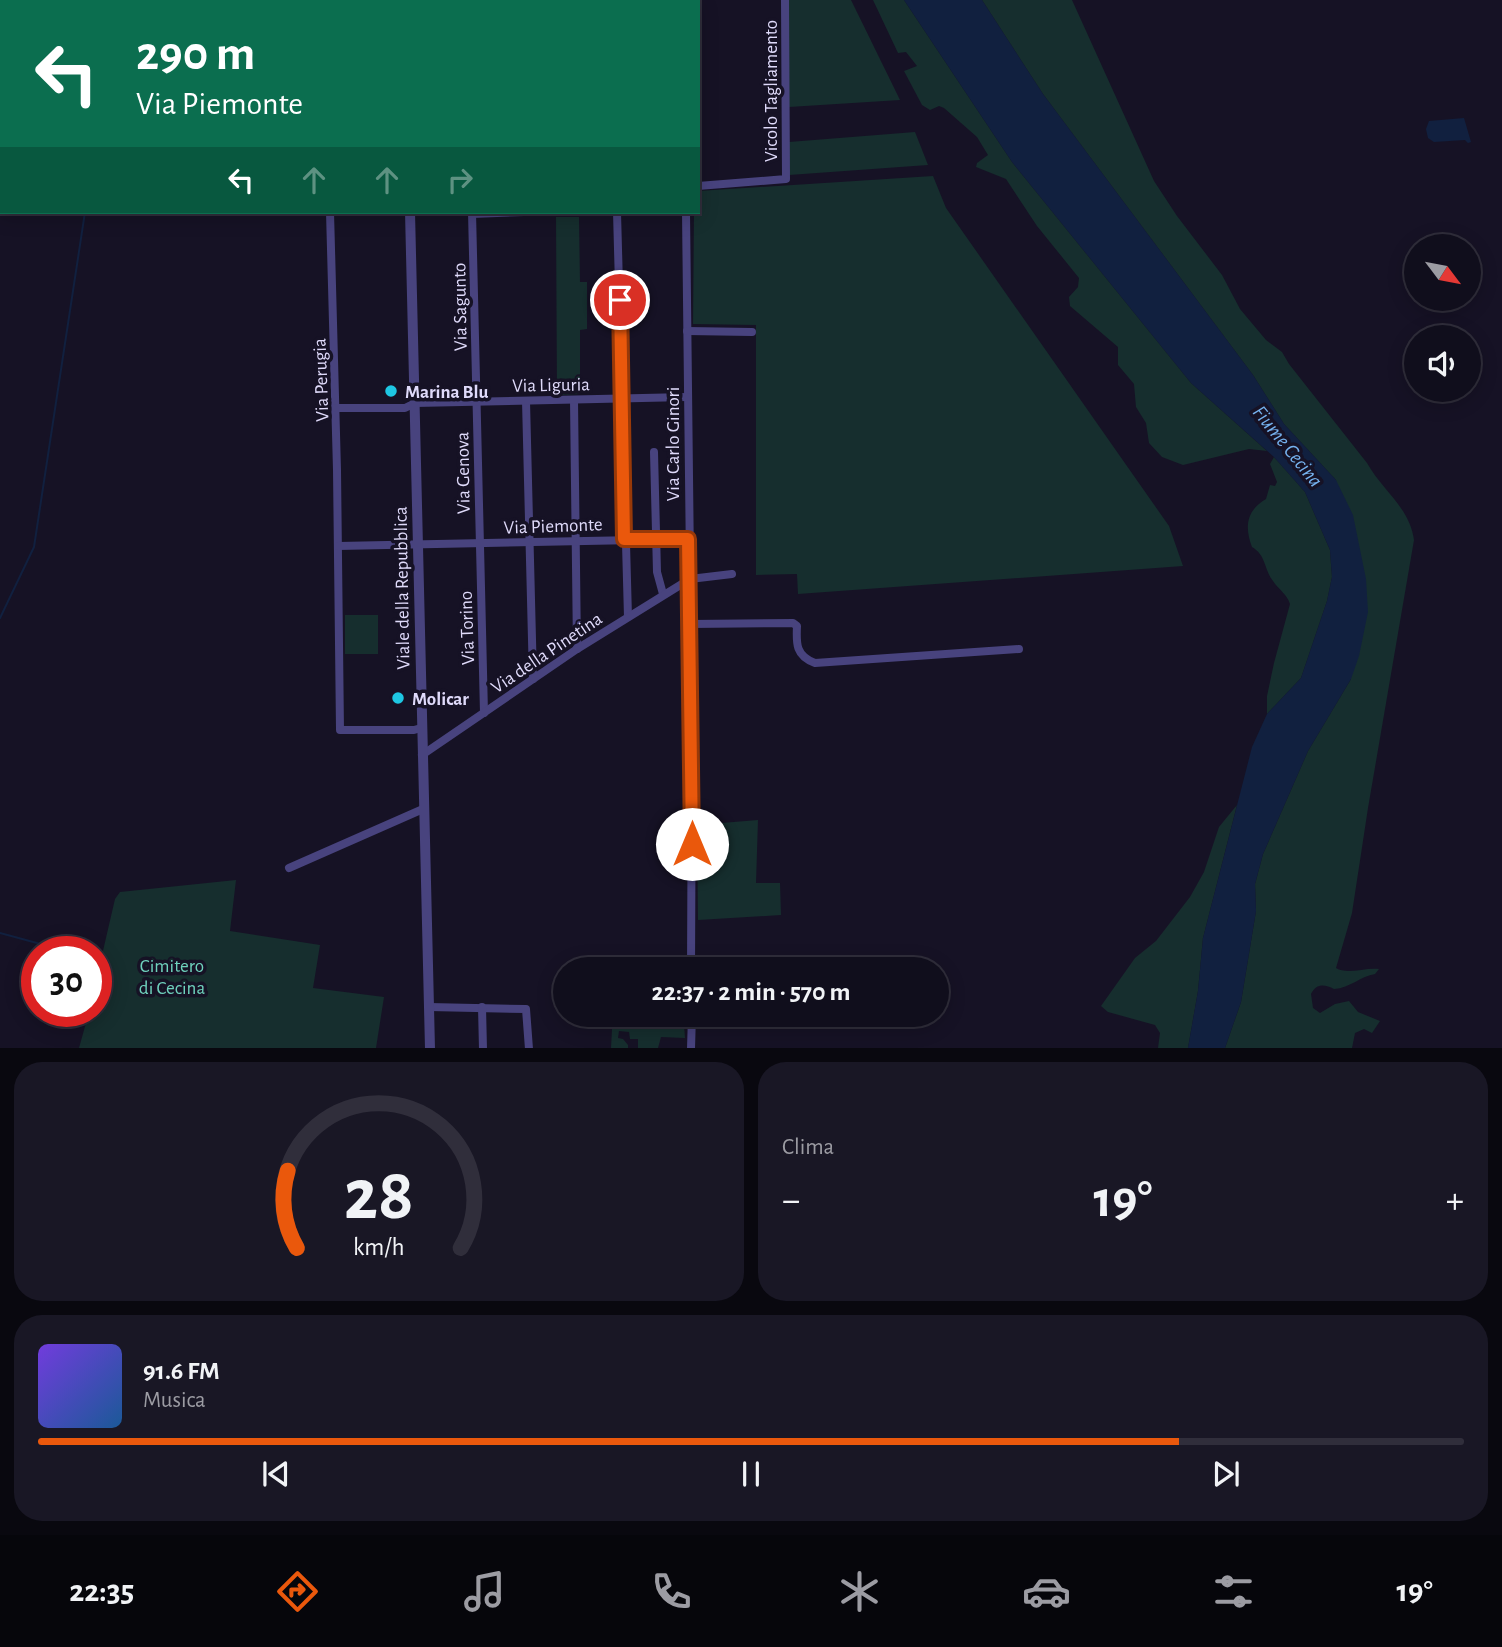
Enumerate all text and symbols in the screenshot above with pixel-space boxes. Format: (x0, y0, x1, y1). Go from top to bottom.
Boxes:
street label: Vicolo Tagliamento (762, 20, 781, 162)
icon: left (21, 28, 112, 119)
text: 290 m (136, 30, 255, 79)
text: Via Piemonte (136, 88, 303, 120)
icon: left (222, 161, 260, 199)
icon: ahead (295, 161, 333, 199)
icon: ahead (368, 161, 406, 199)
icon: right (441, 161, 479, 199)
north arrow (1404, 234, 1480, 312)
map controls (1404, 234, 1481, 402)
street label: Via Sagunto (450, 263, 471, 351)
pin (590, 270, 650, 330)
icon: arrive (601, 281, 639, 319)
button: sound (1404, 325, 1481, 402)
street label: Via Perugia (311, 338, 332, 422)
street label: Via Liguria (512, 375, 590, 396)
marker: Marina Blu (383, 383, 399, 399)
place label: Marina Blu (405, 383, 489, 402)
street label: Via Carlo Ginori (664, 387, 683, 501)
water label: Fiume Cecina (1249, 402, 1327, 491)
street label: Via Genova (453, 431, 474, 514)
street label: Viale della Repubblica (392, 506, 413, 670)
street label: Via Piemonte (503, 515, 603, 538)
street label: Via Torino (457, 590, 478, 665)
street label: Via della Pinetina (488, 609, 606, 697)
marker: Molicar (390, 690, 406, 706)
place label: Molicar (412, 690, 469, 709)
position arrow (655, 807, 729, 881)
speed limit sign: 30 (21, 936, 112, 1027)
park label: Cimitero di Cecina (139, 957, 205, 998)
text: 22:37 · 2 min · 570 m (651, 979, 851, 1005)
text: Clima (782, 1136, 834, 1159)
text: 28 (344, 1160, 414, 1233)
text: 19° (1093, 1174, 1153, 1226)
text: − (782, 1182, 800, 1220)
text: + (1446, 1182, 1464, 1220)
text: km/h (353, 1234, 405, 1259)
text: 91.6 FM (143, 1358, 220, 1384)
text: Musica (143, 1389, 206, 1412)
icon: previous (257, 1455, 295, 1493)
icon: pause (732, 1455, 770, 1493)
icon: next (1207, 1455, 1245, 1493)
icon: directions (273, 1567, 322, 1616)
icon: music (460, 1567, 509, 1616)
icon: phone (647, 1567, 696, 1616)
icon: climate (835, 1567, 884, 1616)
icon: car (1022, 1567, 1071, 1616)
icon: filters (1209, 1567, 1258, 1616)
text: 22:35 (69, 1575, 134, 1607)
text: 19° (1396, 1575, 1433, 1607)

